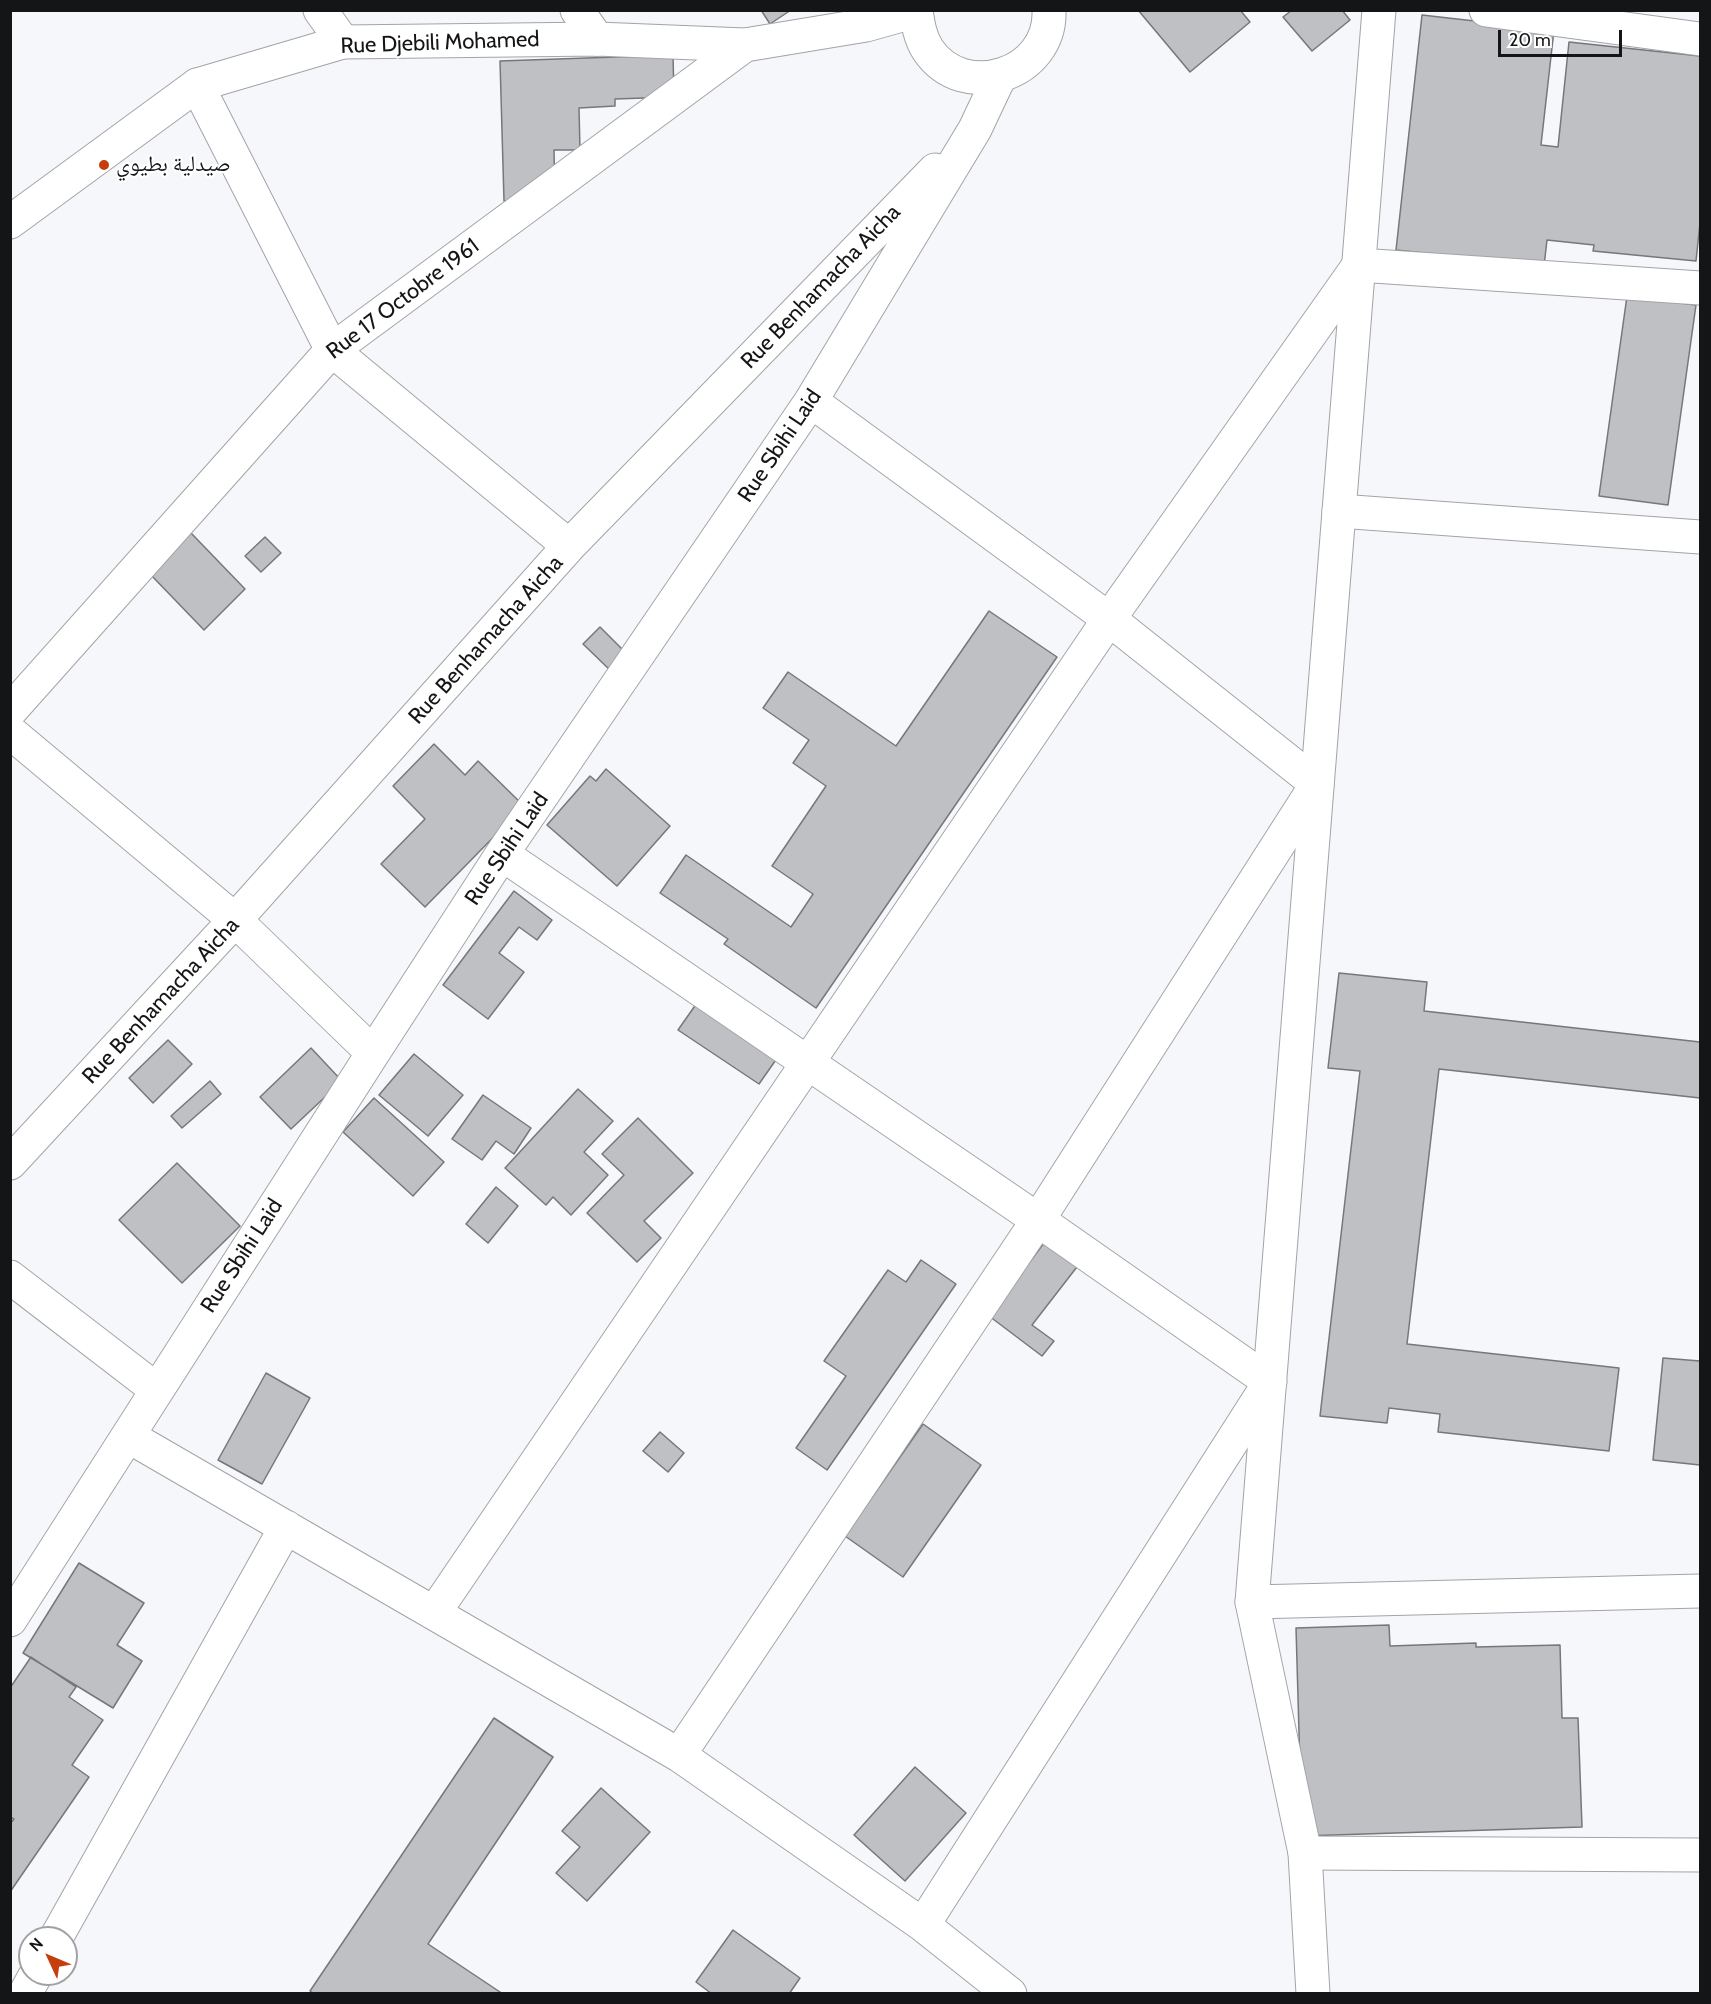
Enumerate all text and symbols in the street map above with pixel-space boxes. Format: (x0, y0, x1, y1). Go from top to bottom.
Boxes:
scale bar (1501, 18, 1626, 56)
street label: Rue Djebili Mohamed (340, 26, 540, 60)
text: 20 m (1509, 29, 1551, 51)
place label: صيدلية بطيوي (116, 152, 231, 178)
marker: صيدلية بطيوي (97, 158, 111, 172)
street label: Rue Benhamacha Aicha (736, 199, 906, 375)
street label: Rue 17 Octobre 1961 (321, 233, 485, 365)
street label: Rue Sbihi Laid (733, 385, 827, 507)
street label: Rue Benhamacha Aicha (403, 550, 569, 730)
street label: Rue Sbihi Laid (460, 788, 554, 910)
street label: Rue Benhamacha Aicha (77, 912, 245, 1090)
street label: Rue Sbihi Laid (195, 1194, 289, 1318)
north arrow (18, 1926, 78, 1986)
text: N (25, 1934, 47, 1955)

